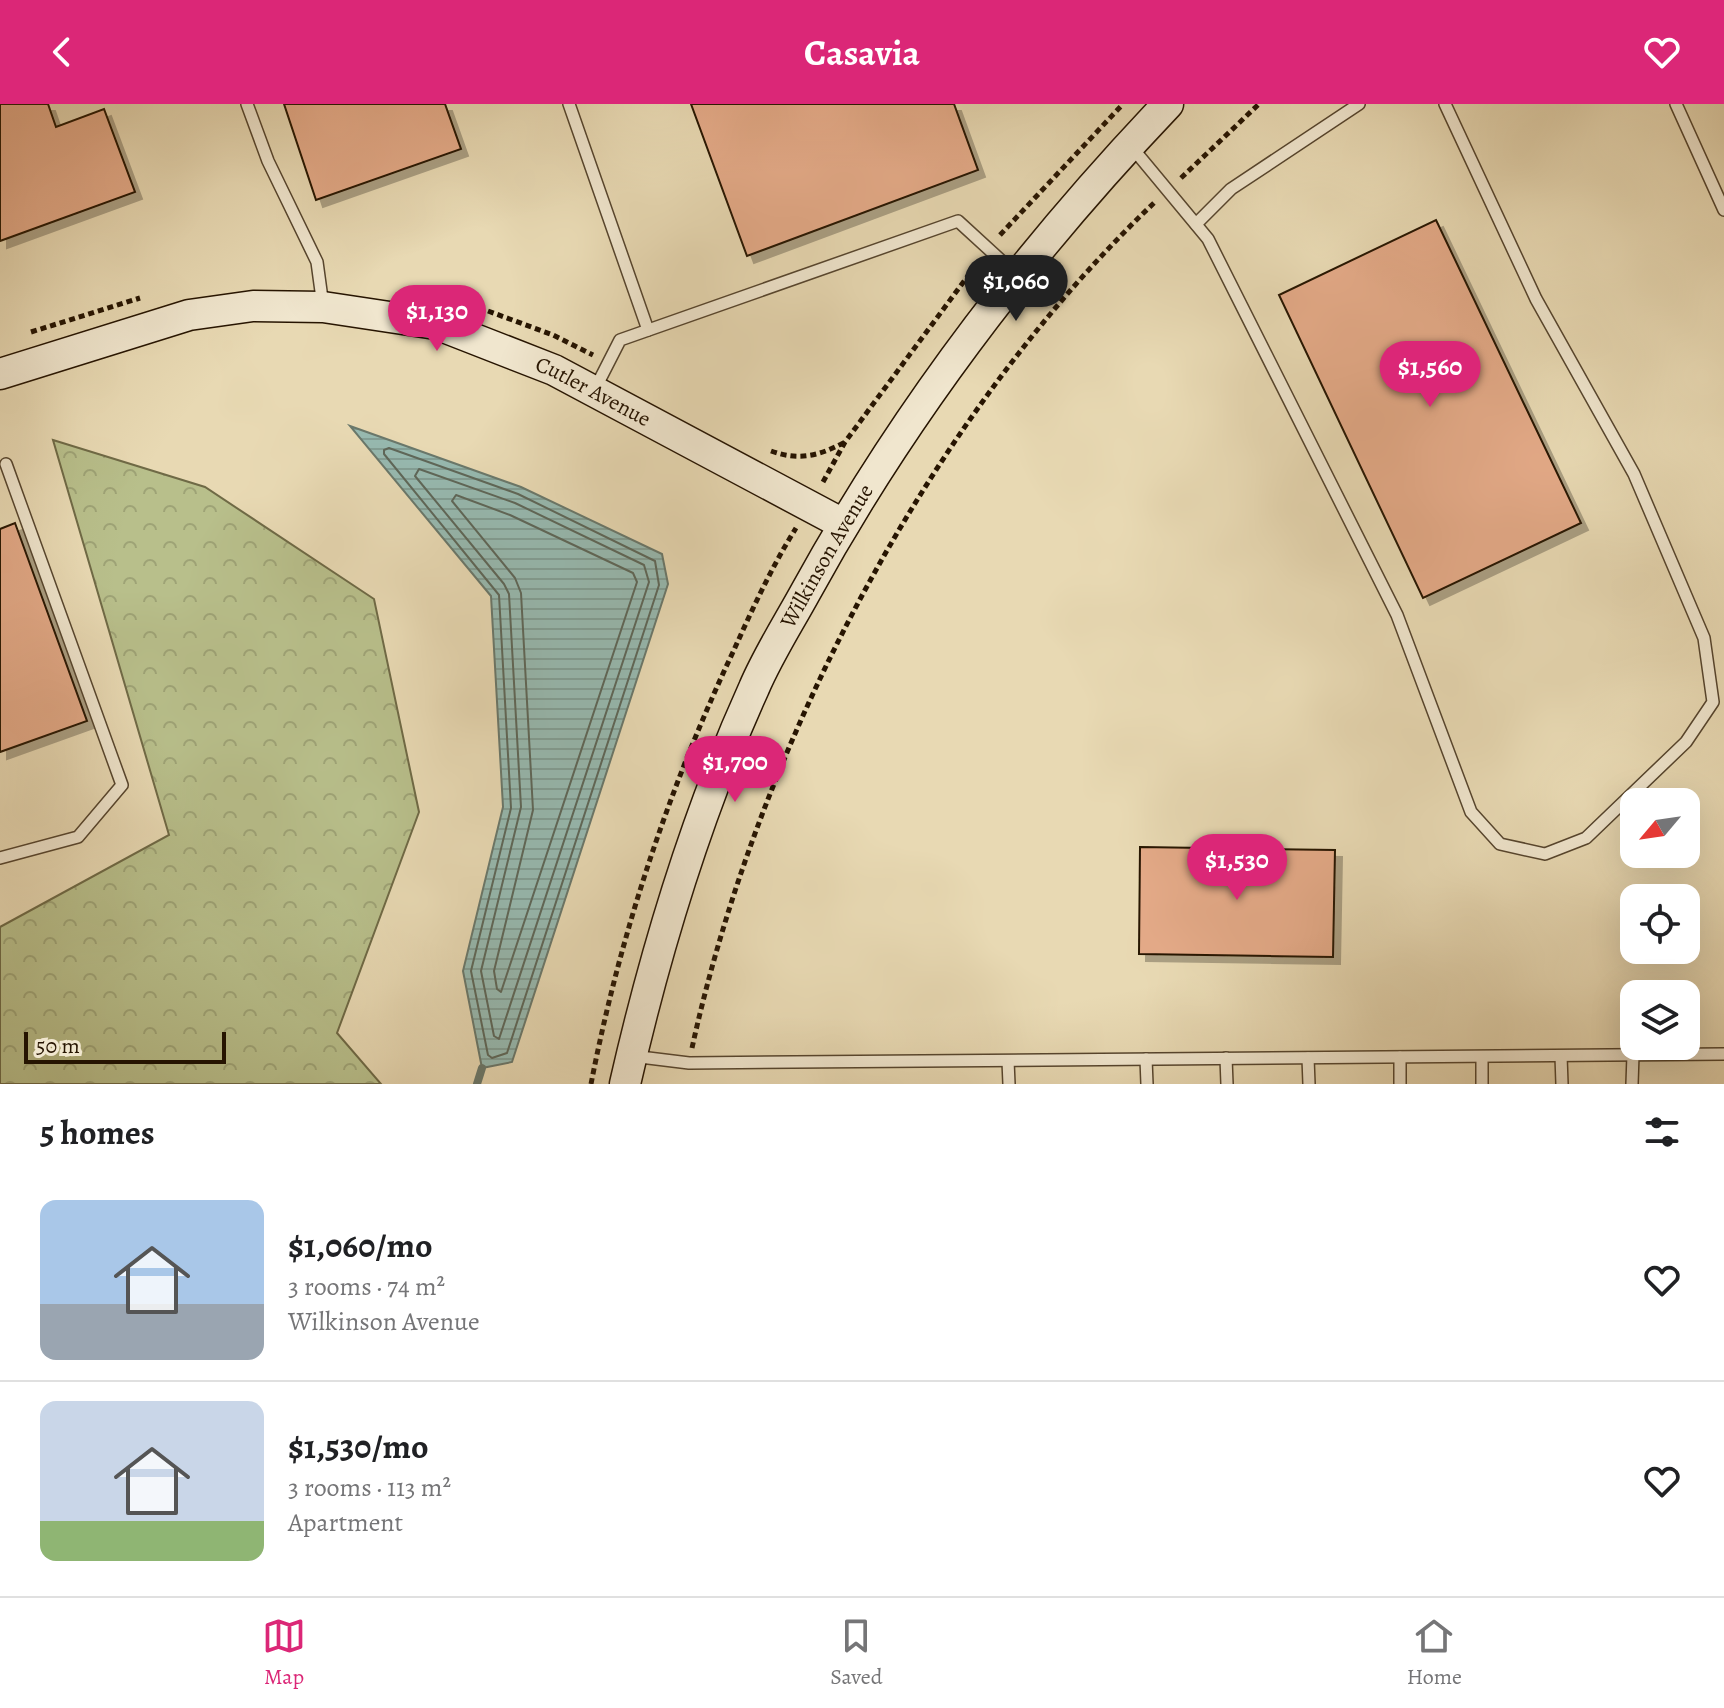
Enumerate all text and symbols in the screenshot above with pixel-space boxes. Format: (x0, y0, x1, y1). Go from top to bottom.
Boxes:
text: Casavia (804, 28, 920, 77)
icon: back (40, 30, 84, 74)
icon: heart (1640, 30, 1684, 74)
pin: $1,060 (951, 255, 1081, 323)
text: $1,060 (983, 263, 1049, 298)
pin: $1,130 (372, 285, 502, 353)
text: $1,130 (406, 293, 468, 328)
pin: $1,560 (1365, 341, 1495, 409)
street label: Cutler Avenue (531, 349, 656, 434)
text: $1,560 (1398, 349, 1462, 384)
street label: Wilkinson Avenue (773, 478, 881, 634)
pin: $1,700 (670, 736, 800, 804)
text: $1,700 (702, 744, 768, 779)
north arrow (1620, 788, 1700, 868)
map controls (1620, 788, 1700, 1060)
pin: $1,530 (1172, 834, 1302, 902)
text: $1,530 (1205, 842, 1269, 877)
button: locate (1620, 884, 1700, 964)
button: layers (1620, 980, 1700, 1060)
scale bar (24, 1028, 226, 1064)
text: 50 m (36, 1031, 80, 1061)
text: 5 homes (40, 1109, 155, 1156)
icon: filters (1640, 1110, 1684, 1154)
text: $1,060/mo (288, 1222, 432, 1269)
icon: home (104, 1232, 200, 1328)
icon: heart (1640, 1258, 1684, 1302)
text: 3 rooms · 74 m² (288, 1269, 445, 1304)
text: Wilkinson Avenue (288, 1304, 480, 1339)
text: $1,530/mo (288, 1423, 429, 1470)
icon: home (104, 1433, 200, 1529)
icon: heart (1640, 1459, 1684, 1503)
text: 3 rooms · 113 m² (288, 1470, 451, 1505)
text: Apartment (288, 1505, 403, 1540)
tab: Map (262, 1614, 306, 1692)
tab: Saved (830, 1614, 882, 1692)
tab: Home (1407, 1614, 1462, 1692)

